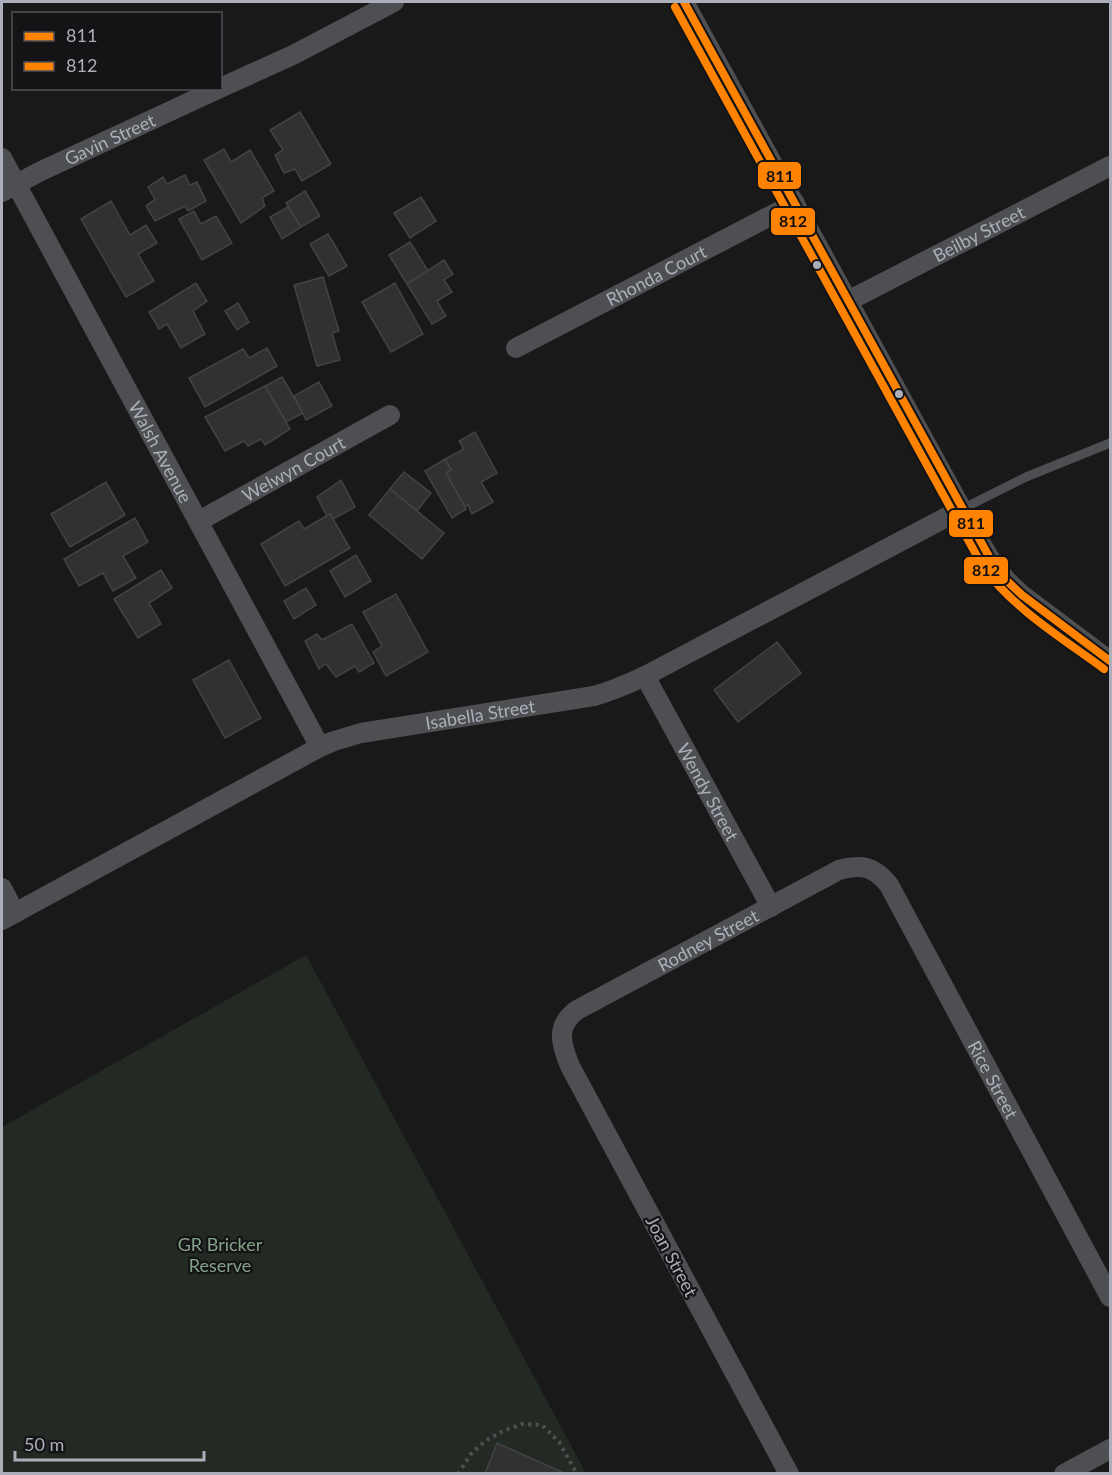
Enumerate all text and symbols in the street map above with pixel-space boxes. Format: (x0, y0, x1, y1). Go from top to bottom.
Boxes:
legend (12, 12, 222, 90)
text: 811 (66, 24, 97, 46)
text: 812 (66, 54, 97, 76)
street label: Gavin Street (61, 108, 159, 170)
line badge: 811 (757, 161, 802, 190)
text: 811 (766, 166, 794, 185)
street label: Beilby Street (929, 201, 1029, 266)
line badge: 812 (770, 207, 816, 236)
text: 812 (779, 211, 807, 230)
street label: Rhonda Court (602, 240, 711, 310)
unlabelled marker (811, 259, 823, 271)
unlabelled marker (893, 388, 905, 400)
street label: Walsh Avenue (124, 397, 197, 507)
street label: Welwyn Court (238, 431, 349, 506)
line badge: 811 (948, 509, 994, 538)
text: 811 (957, 513, 985, 532)
line badge: 812 (963, 556, 1009, 585)
text: 812 (972, 560, 1000, 579)
street label: Isabella Street (424, 694, 537, 734)
street label: Wendy Street (673, 739, 744, 845)
street label: Rodney Street (654, 904, 763, 976)
street label: Rice Street (963, 1037, 1024, 1123)
street label: Joan Street (642, 1212, 703, 1301)
park label: GR Bricker Reserve (178, 1233, 263, 1276)
scale bar (15, 1424, 204, 1462)
text: 50 m (24, 1433, 64, 1455)

